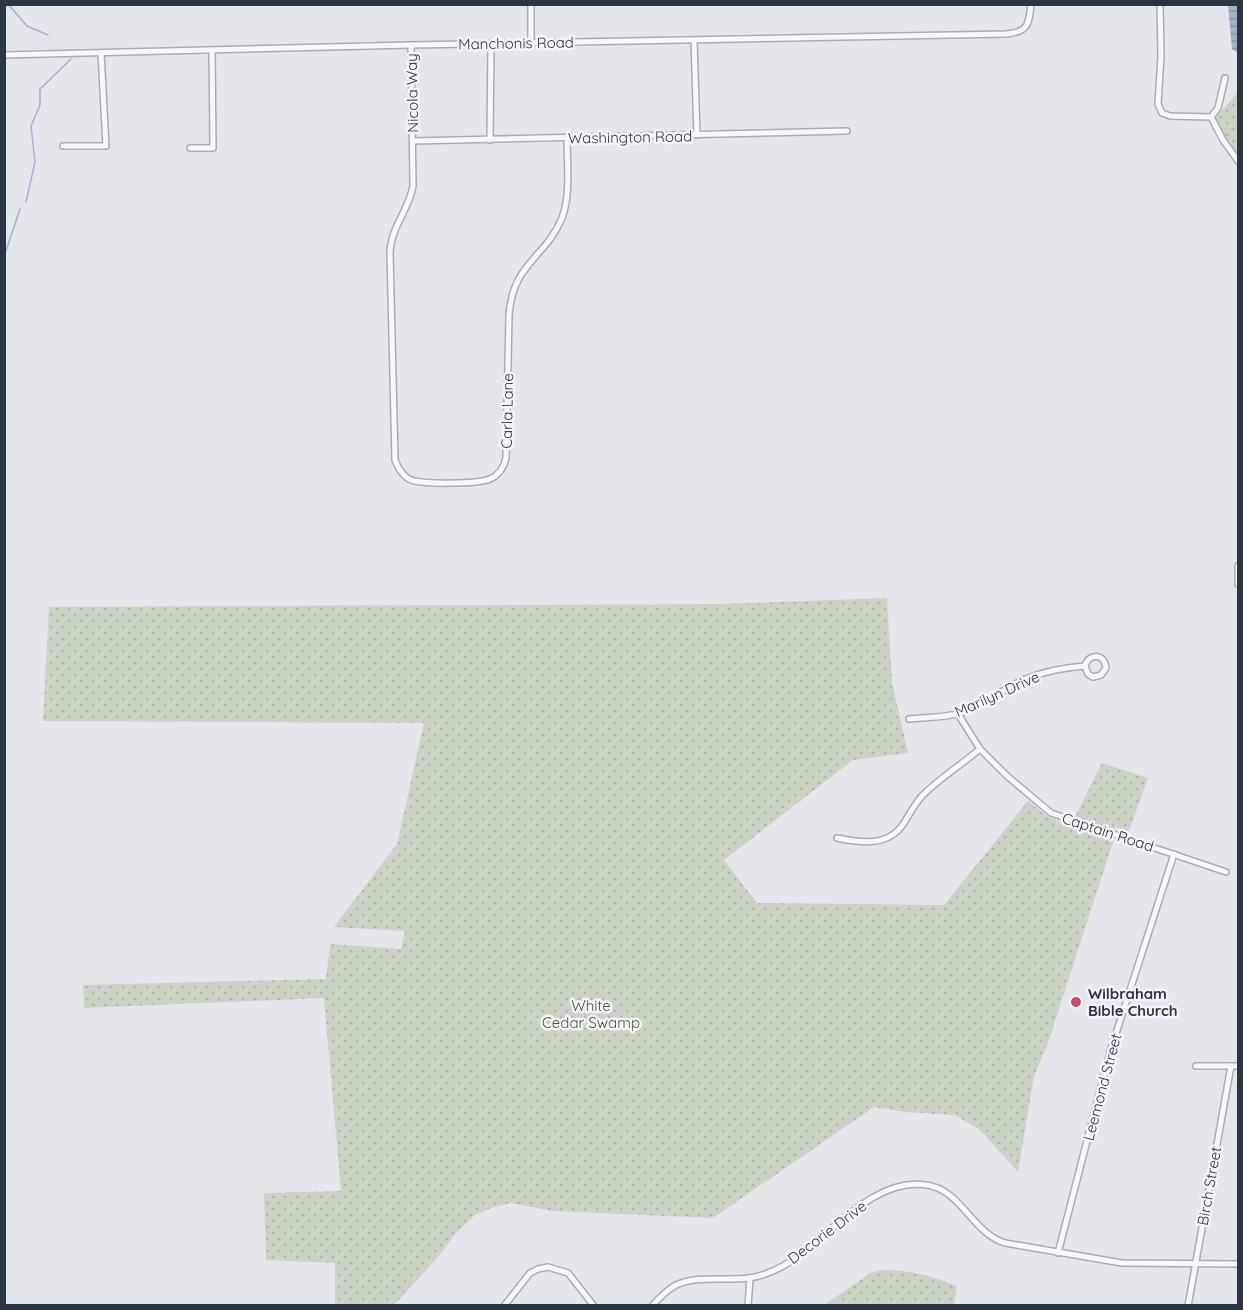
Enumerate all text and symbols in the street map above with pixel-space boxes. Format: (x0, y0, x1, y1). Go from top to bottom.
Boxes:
street label: Manchonis Road (458, 32, 574, 54)
street label: Nicola Way (402, 53, 422, 133)
street label: Washington Road (568, 126, 692, 148)
street label: Carla Lane (497, 373, 517, 449)
street label: Marilyn Drive (952, 667, 1042, 721)
street label: Captain Road (1060, 808, 1156, 856)
place label: Wilbraham Bible Church (1088, 984, 1178, 1020)
marker: Wilbraham Bible Church (1069, 995, 1083, 1009)
park label: White Cedar Swamp (542, 996, 640, 1032)
street label: Leemond Street (1079, 1031, 1125, 1143)
street label: Birch Street (1193, 1145, 1225, 1227)
street label: Decorie Drive (784, 1196, 870, 1268)

